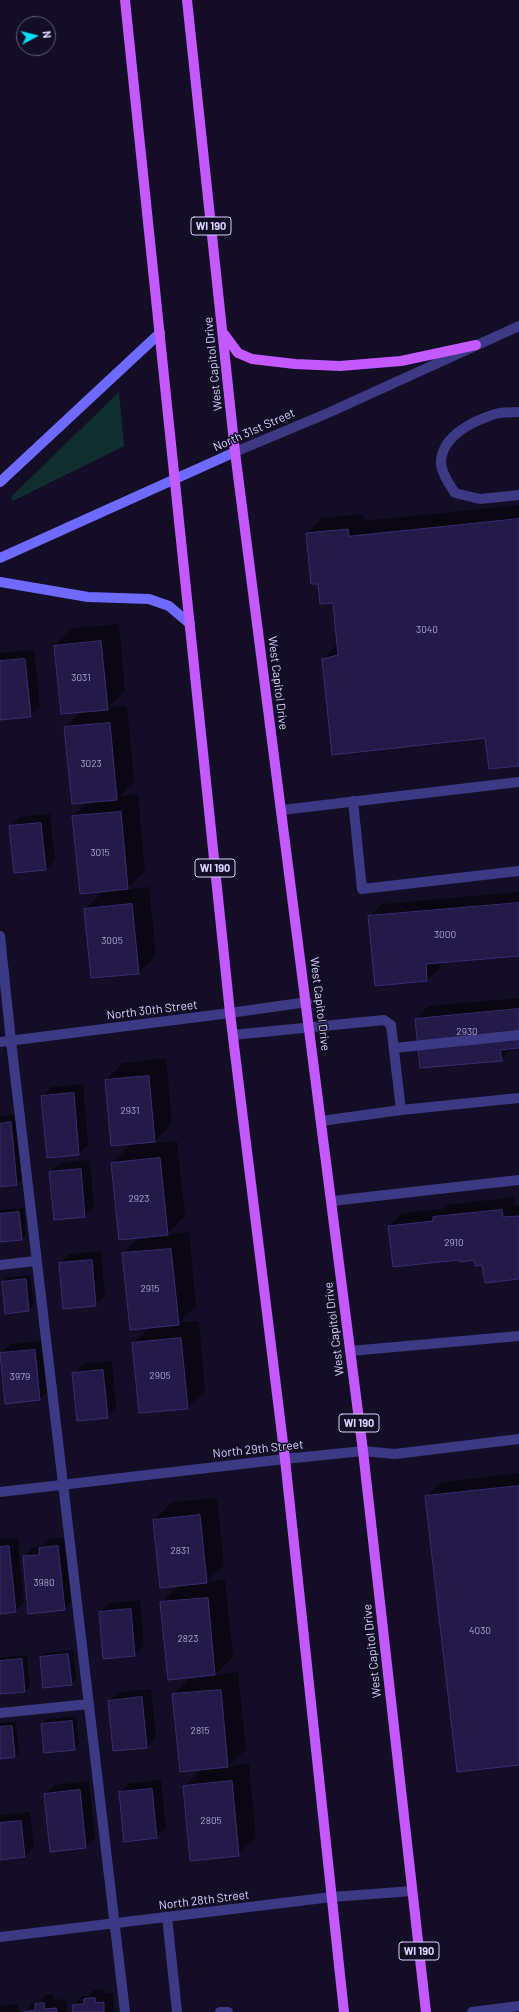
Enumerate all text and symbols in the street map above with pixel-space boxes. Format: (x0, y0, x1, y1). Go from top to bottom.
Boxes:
north arrow (16, 16, 56, 56)
text: N (41, 30, 54, 39)
road number: WI 190 (191, 217, 231, 235)
street label: West Capitol Drive (201, 316, 225, 412)
street label: North 31st Street (211, 406, 297, 454)
house number: 3040 (416, 624, 438, 636)
street label: West Capitol Drive (265, 635, 291, 731)
house number: 3031 (71, 672, 91, 684)
house number: 3023 (80, 758, 102, 770)
house number: 3015 (90, 847, 110, 859)
road number: WI 190 (195, 859, 235, 877)
house number: 3000 (434, 929, 456, 941)
house number: 3005 (101, 935, 123, 947)
street label: West Capitol Drive (307, 956, 333, 1052)
street label: North 30th Street (106, 997, 198, 1023)
house number: 2930 (456, 1026, 478, 1038)
house number: 2931 (120, 1105, 140, 1117)
house number: 2923 (128, 1193, 150, 1205)
house number: 2910 (444, 1237, 464, 1249)
street label: West Capitol Drive (321, 1281, 347, 1377)
house number: 2915 (140, 1283, 160, 1295)
house number: 2905 (149, 1370, 171, 1382)
house number: 3979 (10, 1371, 30, 1383)
road number: WI 190 (339, 1414, 379, 1432)
street label: North 29th Street (212, 1437, 304, 1461)
house number: 2831 (170, 1545, 190, 1557)
house number: 3980 (33, 1577, 55, 1589)
street label: West Capitol Drive (360, 1603, 384, 1699)
house number: 4030 (469, 1625, 491, 1637)
house number: 2823 (177, 1633, 199, 1645)
house number: 2815 (191, 1725, 209, 1737)
house number: 2805 (200, 1815, 222, 1827)
street label: North 28th Street (158, 1887, 250, 1913)
road number: WI 190 (399, 1942, 439, 1960)

